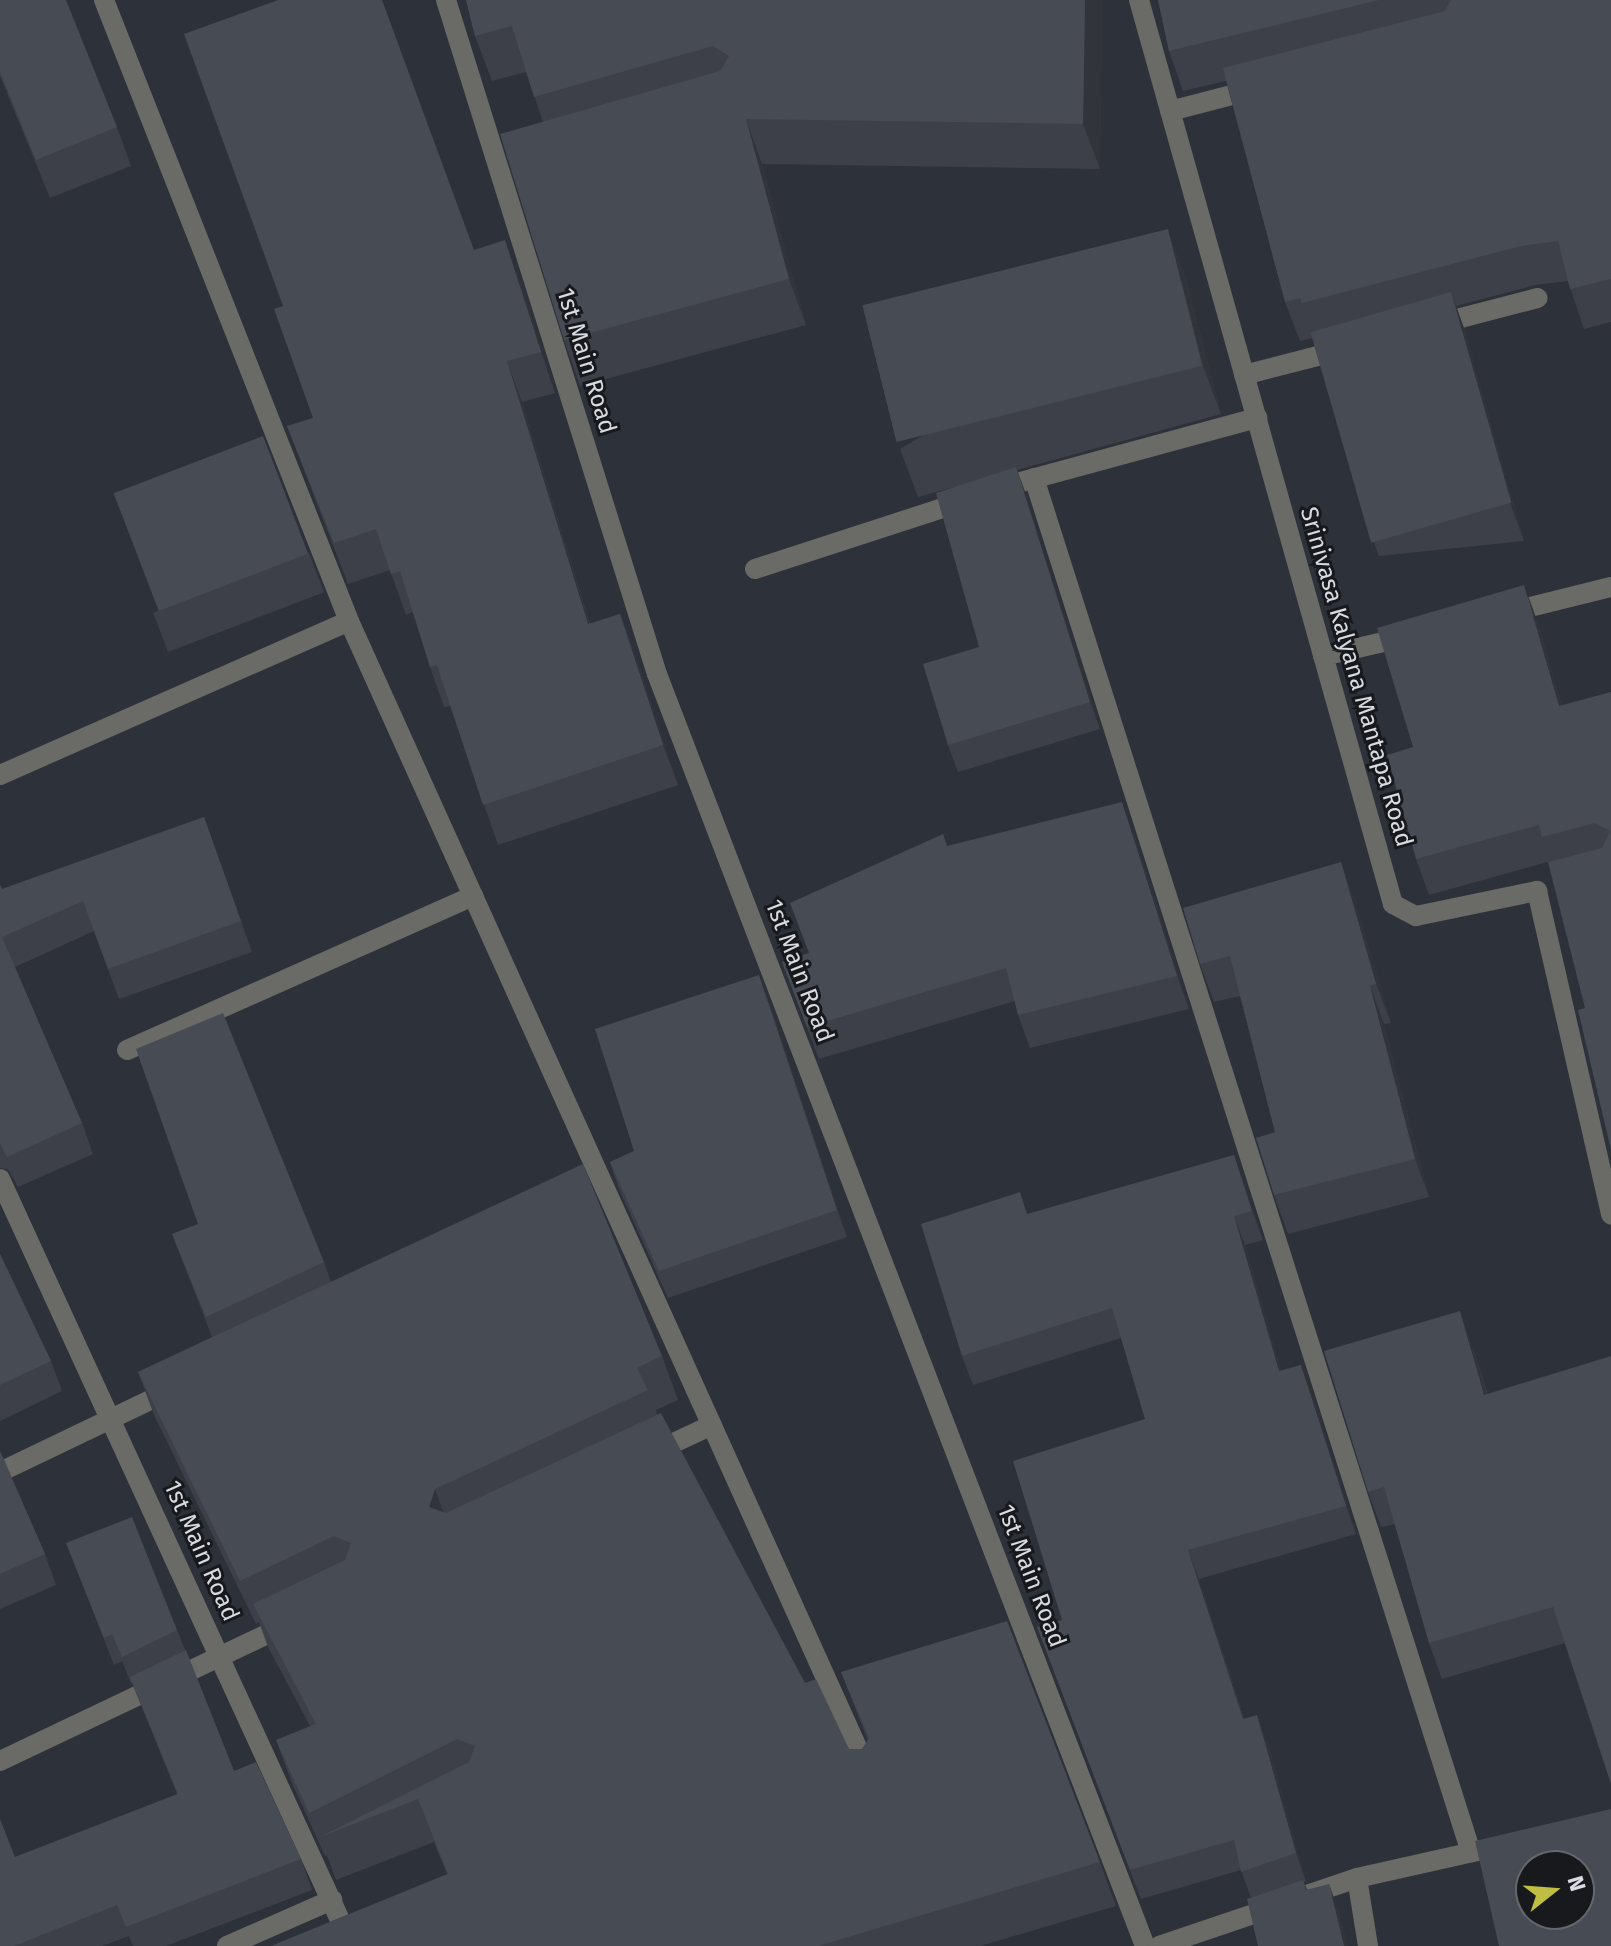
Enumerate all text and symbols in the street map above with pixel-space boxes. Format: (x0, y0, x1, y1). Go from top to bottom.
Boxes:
street label: 1st Main Road (550, 285, 622, 437)
street label: Srinivasa Kalyana Mantapa Road (1294, 504, 1418, 850)
street label: 1st Main Road (759, 895, 839, 1047)
street label: 1st Main Road (157, 1476, 245, 1626)
street label: 1st Main Road (991, 1500, 1071, 1652)
north arrow (1515, 1850, 1595, 1930)
text: N (1561, 1872, 1592, 1894)

